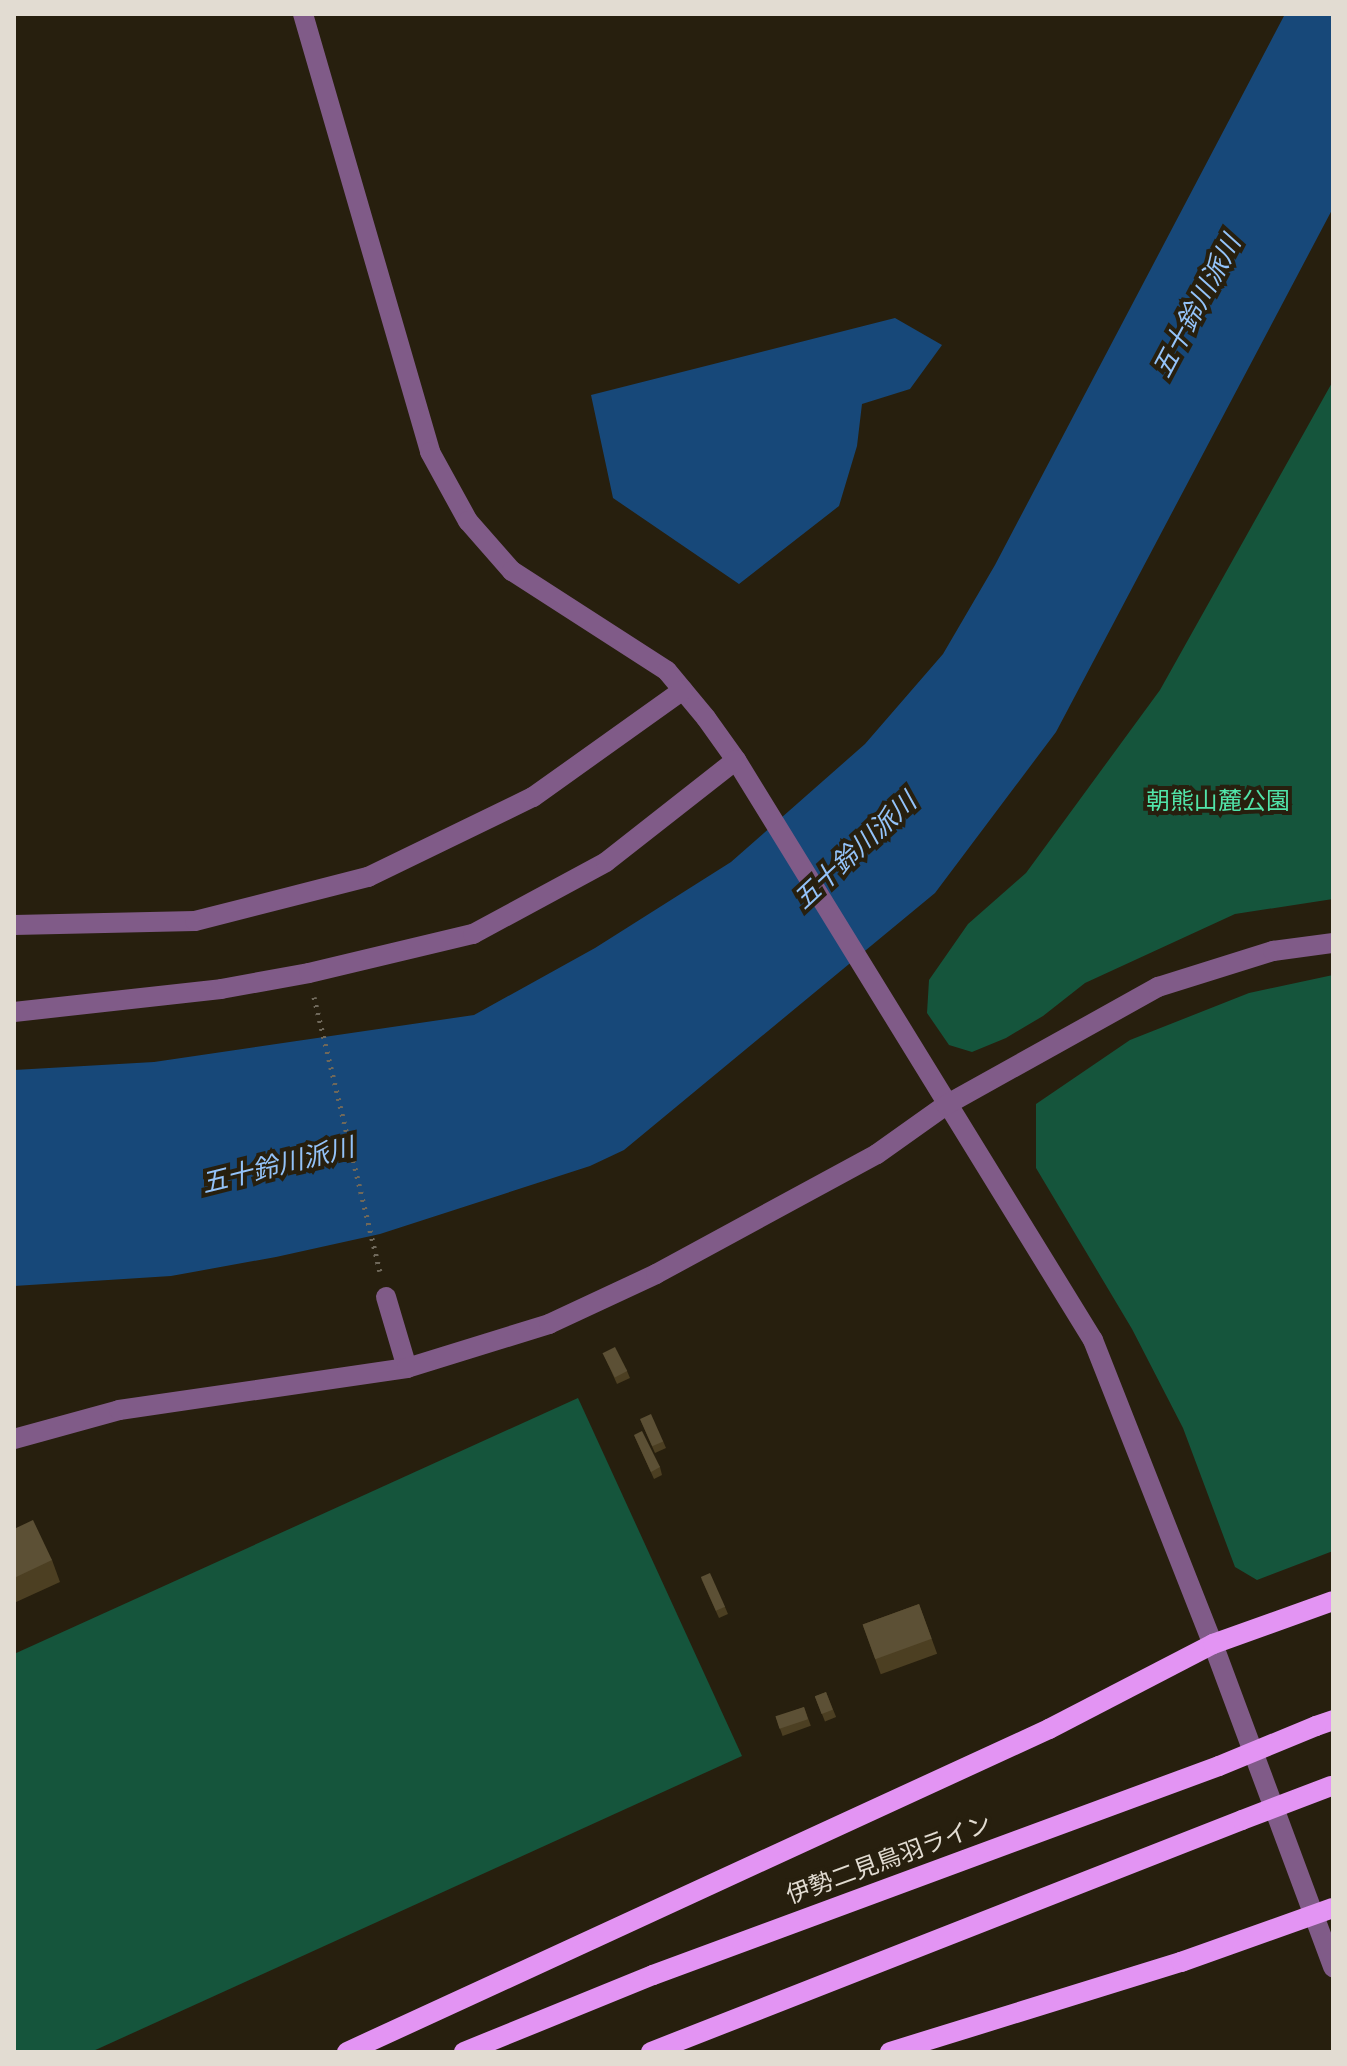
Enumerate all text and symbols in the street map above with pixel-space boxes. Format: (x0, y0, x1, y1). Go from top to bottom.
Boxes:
water label: 五十鈴川派川 (1148, 231, 1248, 383)
water label: 五十鈴川派川 (788, 787, 924, 917)
park label: 朝熊山麓公園 (1146, 788, 1290, 816)
water label: 五十鈴川派川 (199, 1133, 357, 1201)
street label: 伊勢二見鳥羽ライン (783, 1810, 995, 1910)

